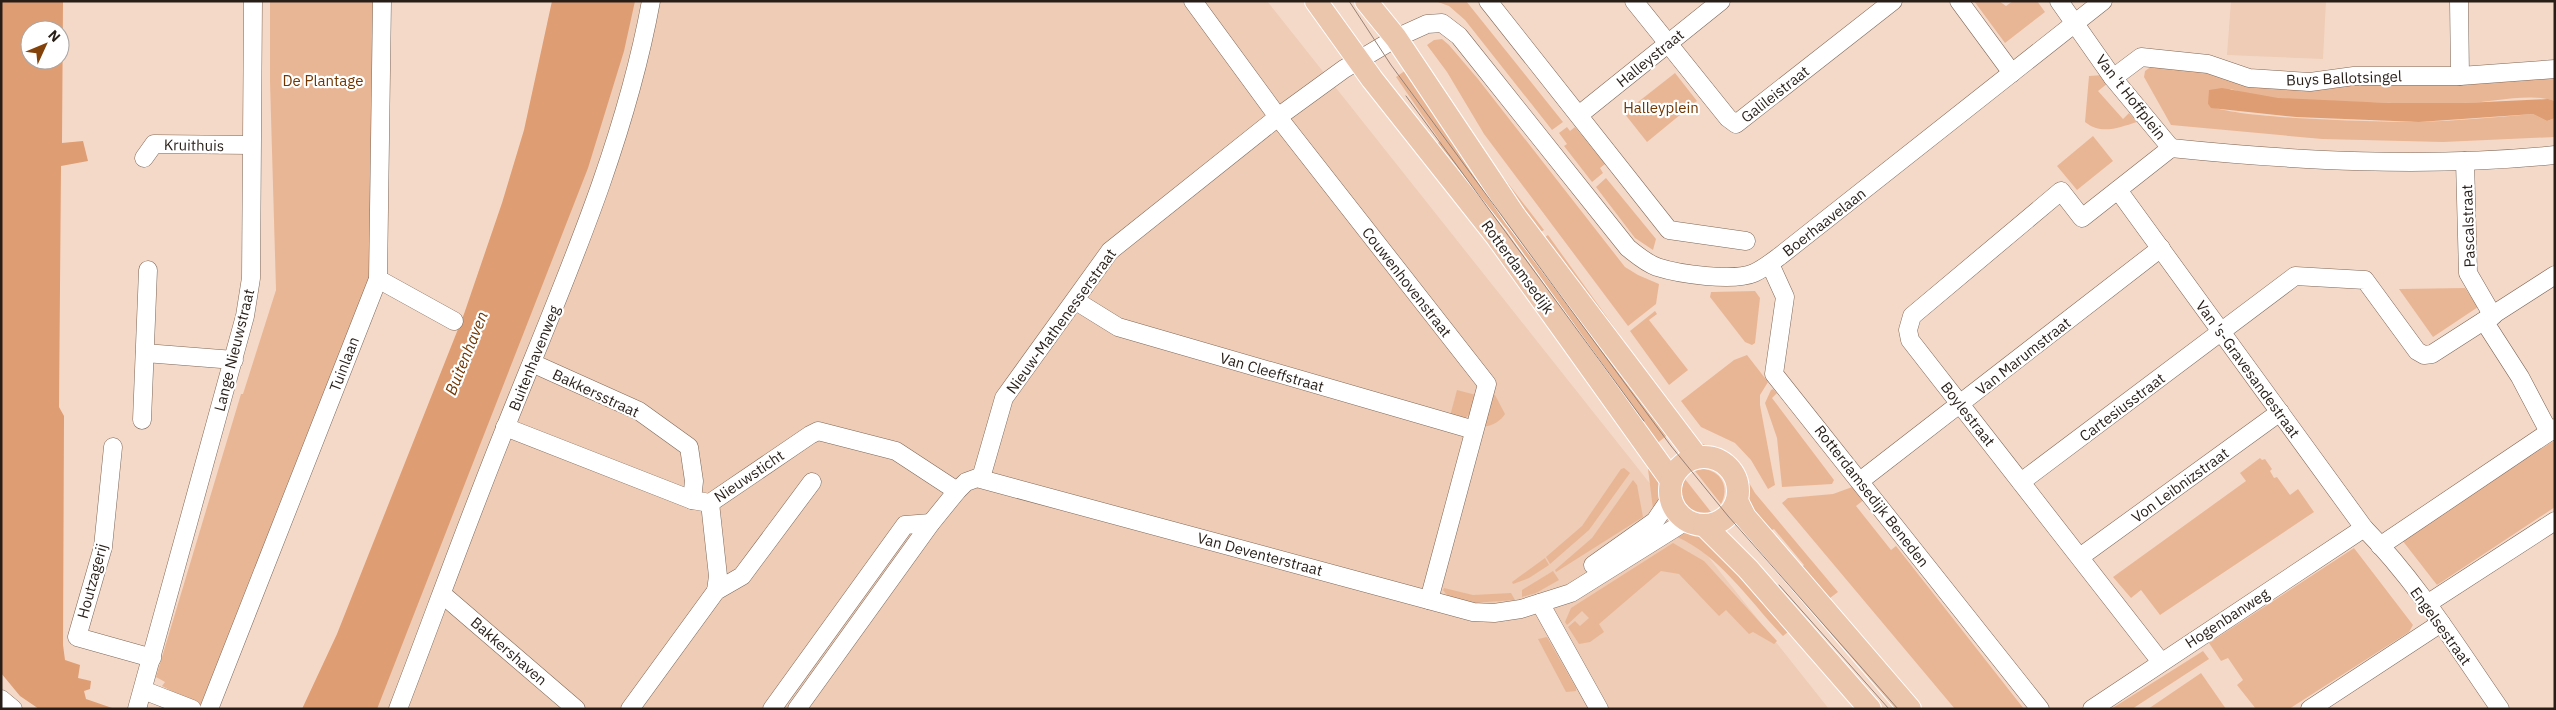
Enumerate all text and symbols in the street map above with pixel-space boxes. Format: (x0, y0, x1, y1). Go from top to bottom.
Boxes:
north arrow (20, 20, 70, 70)
street label: Halleystraat (1612, 25, 1688, 91)
text: N (44, 26, 64, 46)
street label: Van 't Hoffplein (2092, 51, 2170, 143)
street label: Galileistraat (1737, 61, 1813, 127)
street label: Buys Ballotsingel (2286, 66, 2402, 90)
park label: De Plantage (283, 71, 363, 90)
park label: Halleyplein (1623, 98, 1699, 117)
street label: Kruithuis (164, 135, 224, 155)
street label: Boerhaavelaan (1779, 184, 1869, 260)
street label: Pascalstraat (2457, 184, 2479, 268)
street label: Rotterdamsedijk (1478, 216, 1558, 318)
street label: Couwenhovenstraat (1358, 223, 1456, 341)
street label: Nieuw-Mathenesserstraat (1002, 245, 1120, 397)
street label: Lange Nieuwstraat (210, 287, 258, 413)
street label: Van 's-Gravesandestraat (2192, 297, 2304, 441)
street label: Buitenhavenweg (504, 302, 564, 413)
water label: Buitenhaven (440, 308, 492, 398)
street label: Van Marumstraat (1972, 313, 2074, 399)
street label: Tuinlaan (325, 334, 363, 394)
street label: Van Cleeffstraat (1218, 348, 1326, 396)
street label: Bakkersstraat (550, 365, 642, 421)
street label: Cartesiusstraat (2075, 369, 2169, 445)
street label: Boylestraat (1937, 378, 1999, 450)
street label: Rotterdamsedijk Beneden (1811, 421, 1933, 571)
street label: Von Leibnizstraat (2128, 443, 2232, 527)
street label: Nieuwsticht (710, 446, 788, 506)
street label: Van Deventerstraat (1195, 528, 1325, 580)
street label: Houtzagerij (73, 541, 111, 621)
street label: Engelsestraat (2406, 583, 2476, 669)
street label: Hogenbanweg (2181, 584, 2273, 652)
street label: Bakkershaven (467, 613, 551, 689)

